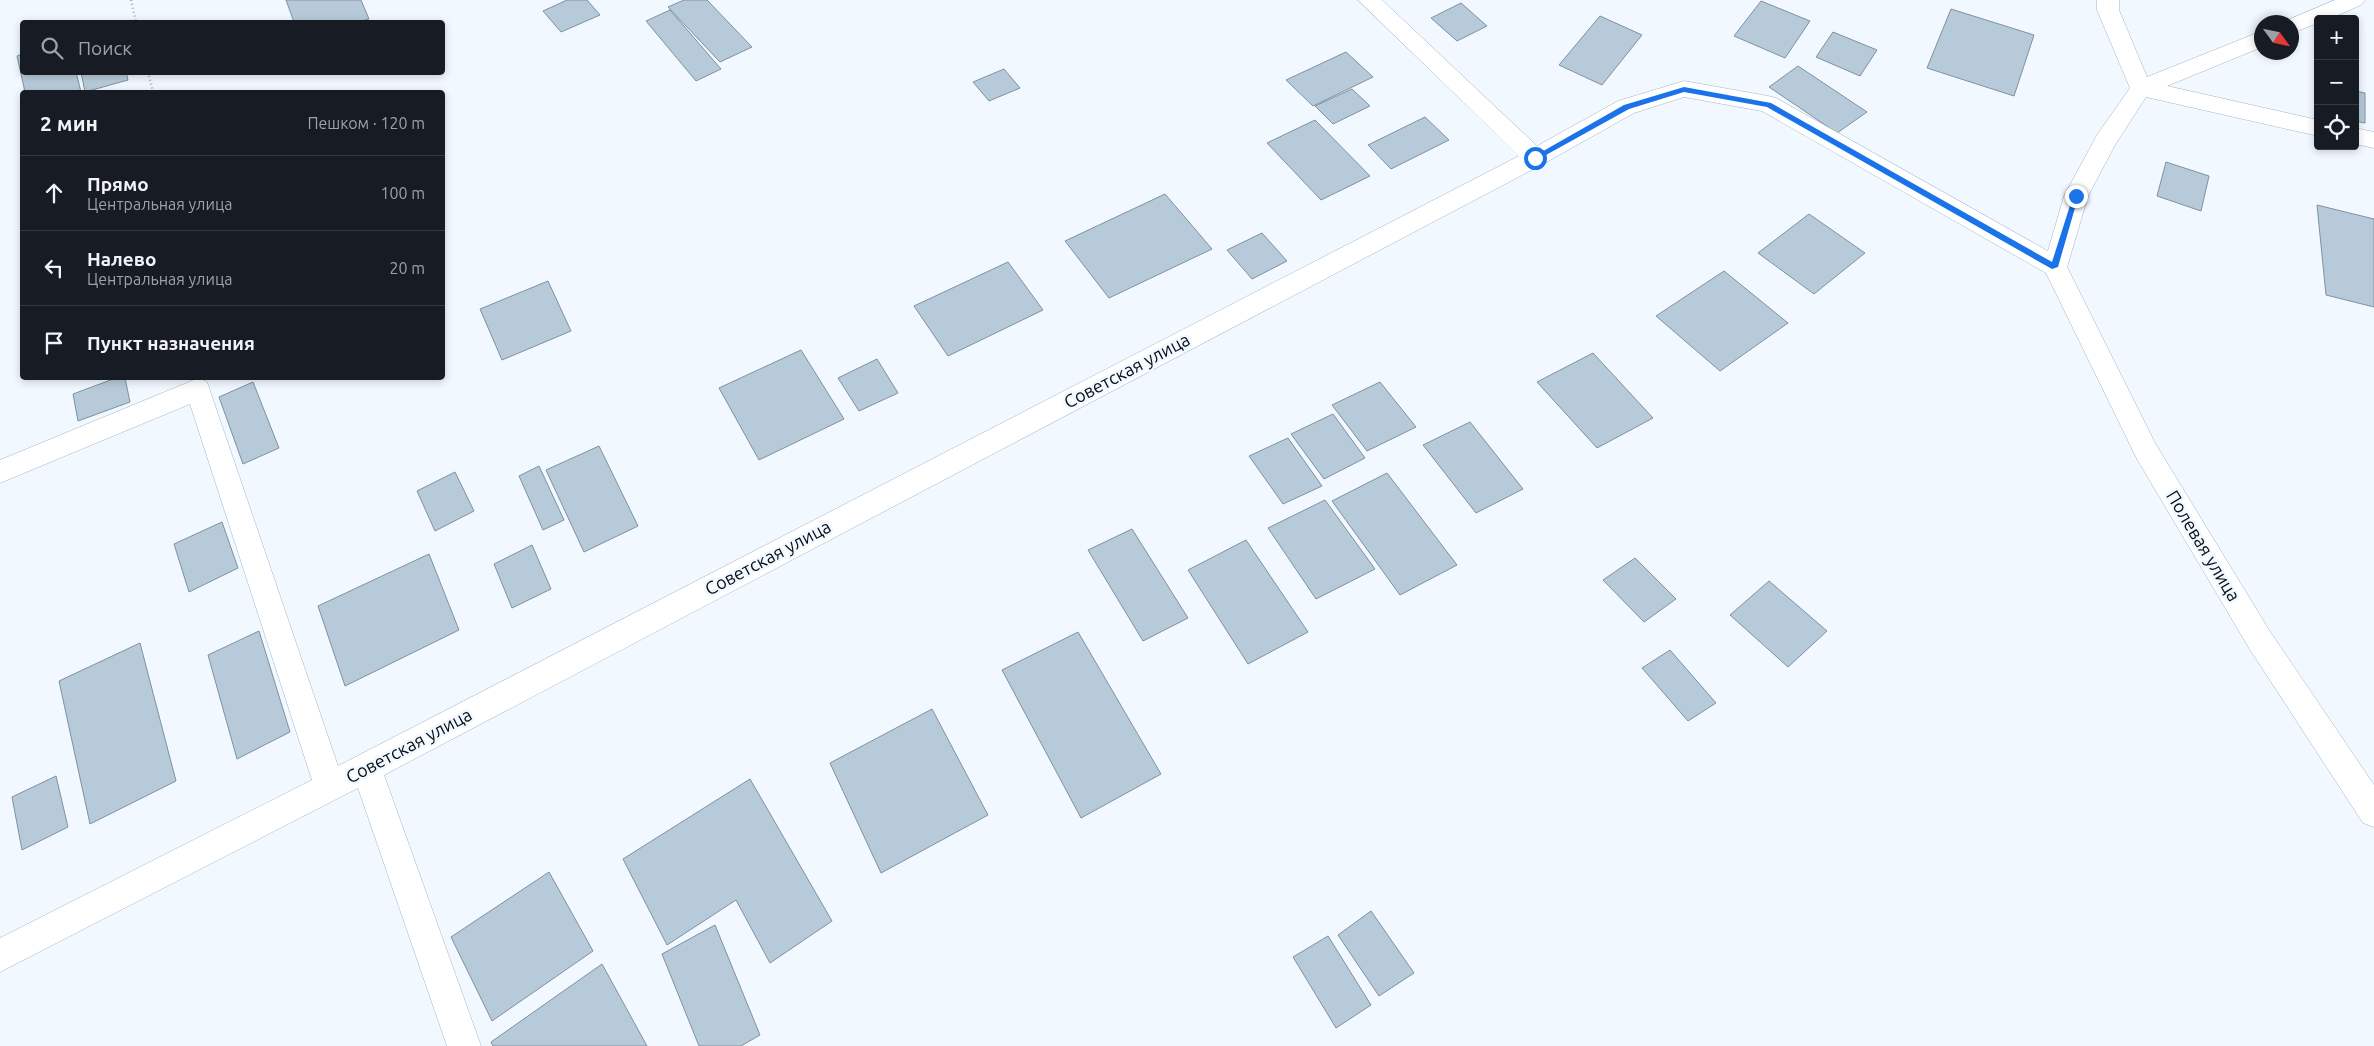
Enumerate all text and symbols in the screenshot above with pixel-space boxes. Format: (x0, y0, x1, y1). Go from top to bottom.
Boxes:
north arrow (2254, 15, 2299, 60)
map controls (2314, 15, 2359, 150)
button: + (2314, 15, 2359, 60)
search box (20, 20, 445, 75)
icon: search (38, 34, 66, 62)
text: Поиск (78, 37, 132, 59)
button: − (2314, 60, 2359, 105)
button: locate (2314, 105, 2359, 150)
text: 2 мин (40, 111, 98, 135)
text: Пешком · 120 m (307, 114, 425, 132)
route start (1524, 147, 1547, 170)
text: Прямо (87, 173, 149, 195)
icon: ahead (40, 179, 68, 207)
text: 100 m (380, 184, 425, 202)
route end (2065, 185, 2088, 208)
text: Центральная улица (87, 195, 232, 213)
text: Налево (87, 248, 156, 270)
icon: left (40, 254, 68, 282)
text: 20 m (389, 259, 425, 277)
text: Центральная улица (87, 270, 232, 288)
icon: arrive (40, 329, 68, 357)
street label: Советская улица (1060, 329, 1193, 412)
text: Пункт назначения (87, 332, 255, 354)
street label: Полевая улица (2163, 486, 2245, 605)
street label: Советская улица (701, 516, 834, 599)
street label: Советская улица (342, 704, 475, 787)

